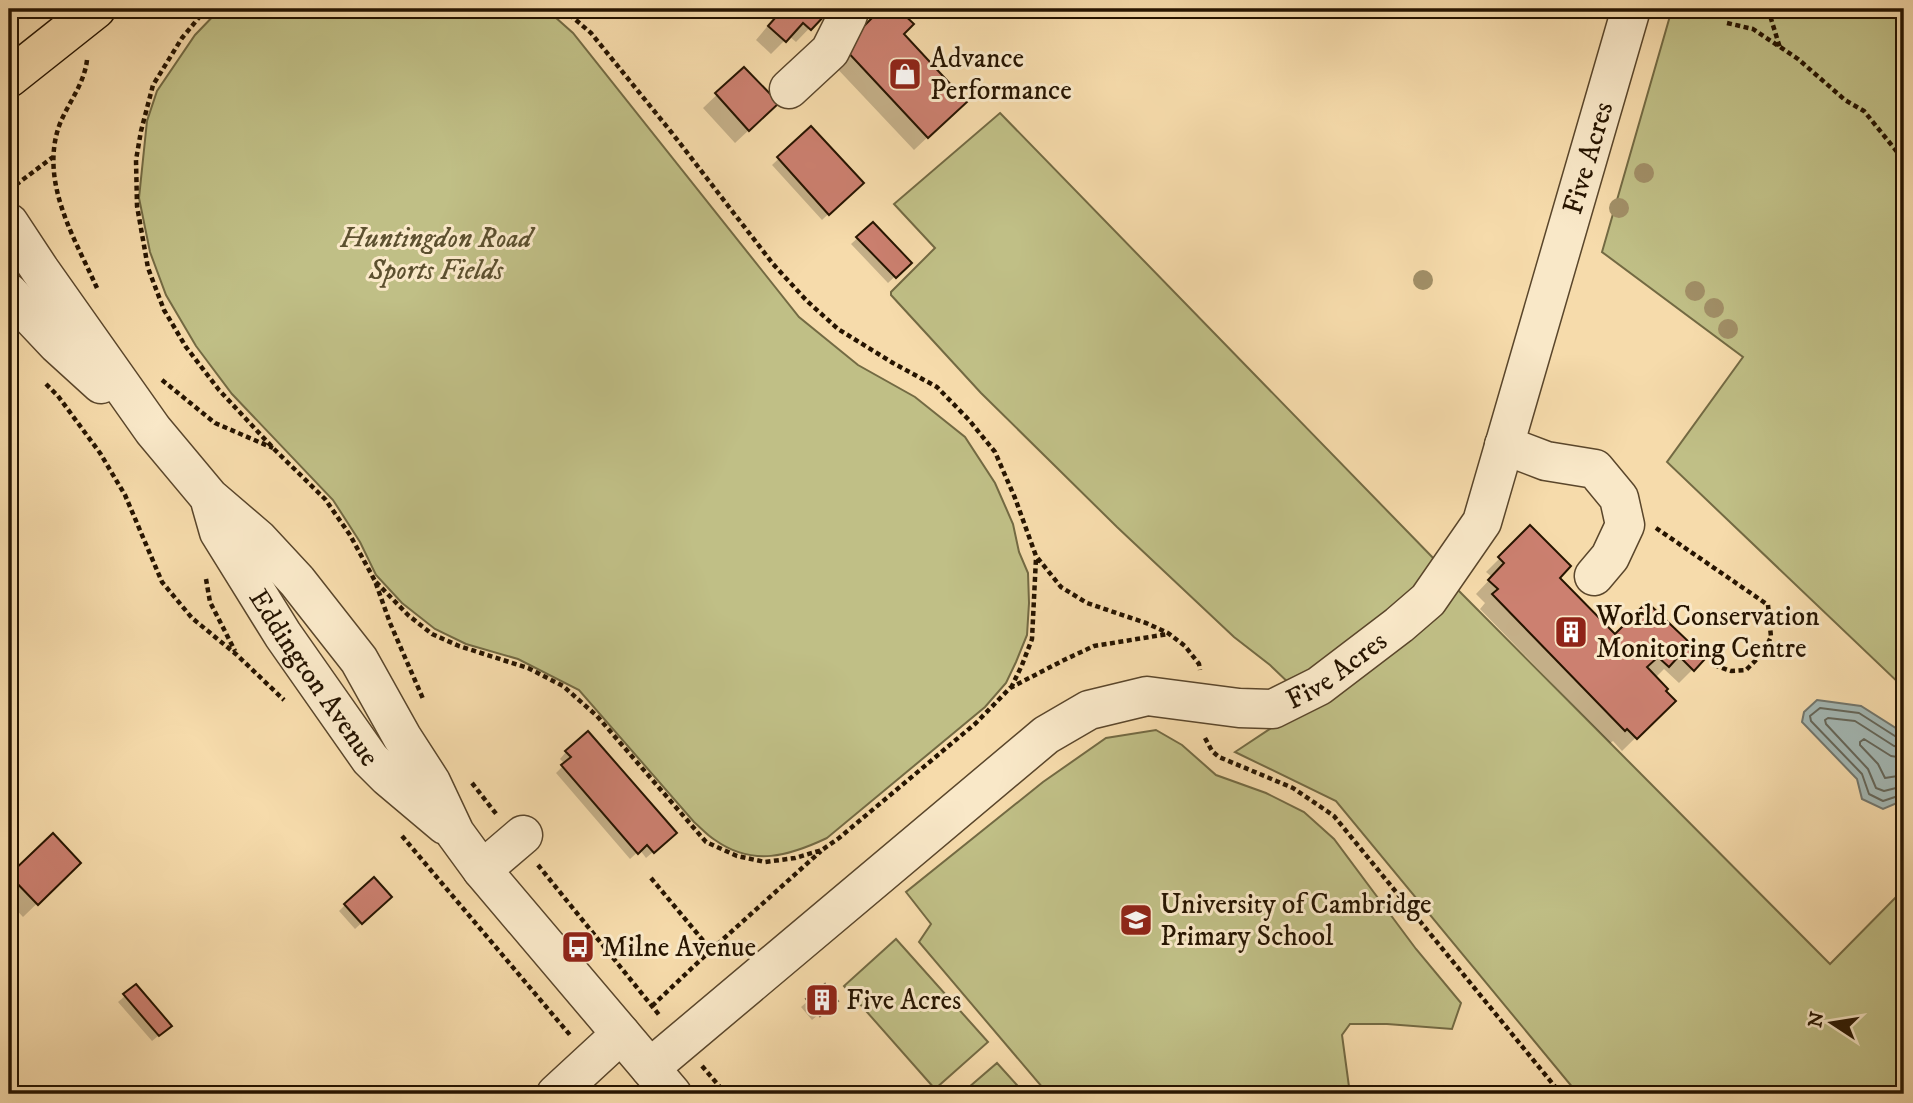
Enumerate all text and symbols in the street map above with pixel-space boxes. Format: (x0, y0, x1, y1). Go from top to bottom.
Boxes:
place label: Advance Performance (930, 41, 1072, 108)
shop icon: Advance Performance (886, 55, 924, 93)
street label: Five Acres (1555, 97, 1621, 218)
park label: Huntingdon Road Sports Fields (339, 221, 536, 288)
street label: Eddington Avenue (241, 582, 387, 773)
place label: World Conservation Monitoring Centre (1595, 599, 1820, 666)
building icon: World Conservation Monitoring Centre (1552, 613, 1590, 651)
street label: Five Acres (1280, 623, 1394, 717)
place label: University of Cambridge Primary School (1160, 887, 1432, 954)
school or university icon: University of Cambridge Primary School (1117, 901, 1155, 939)
bus stop icon: Milne Avenue (559, 928, 597, 966)
place label: Milne Avenue (602, 930, 756, 965)
building icon: Five Acres (803, 981, 841, 1019)
place label: Five Acres (846, 983, 961, 1018)
north arrow (1798, 988, 1868, 1058)
text: N (1804, 1009, 1830, 1030)

